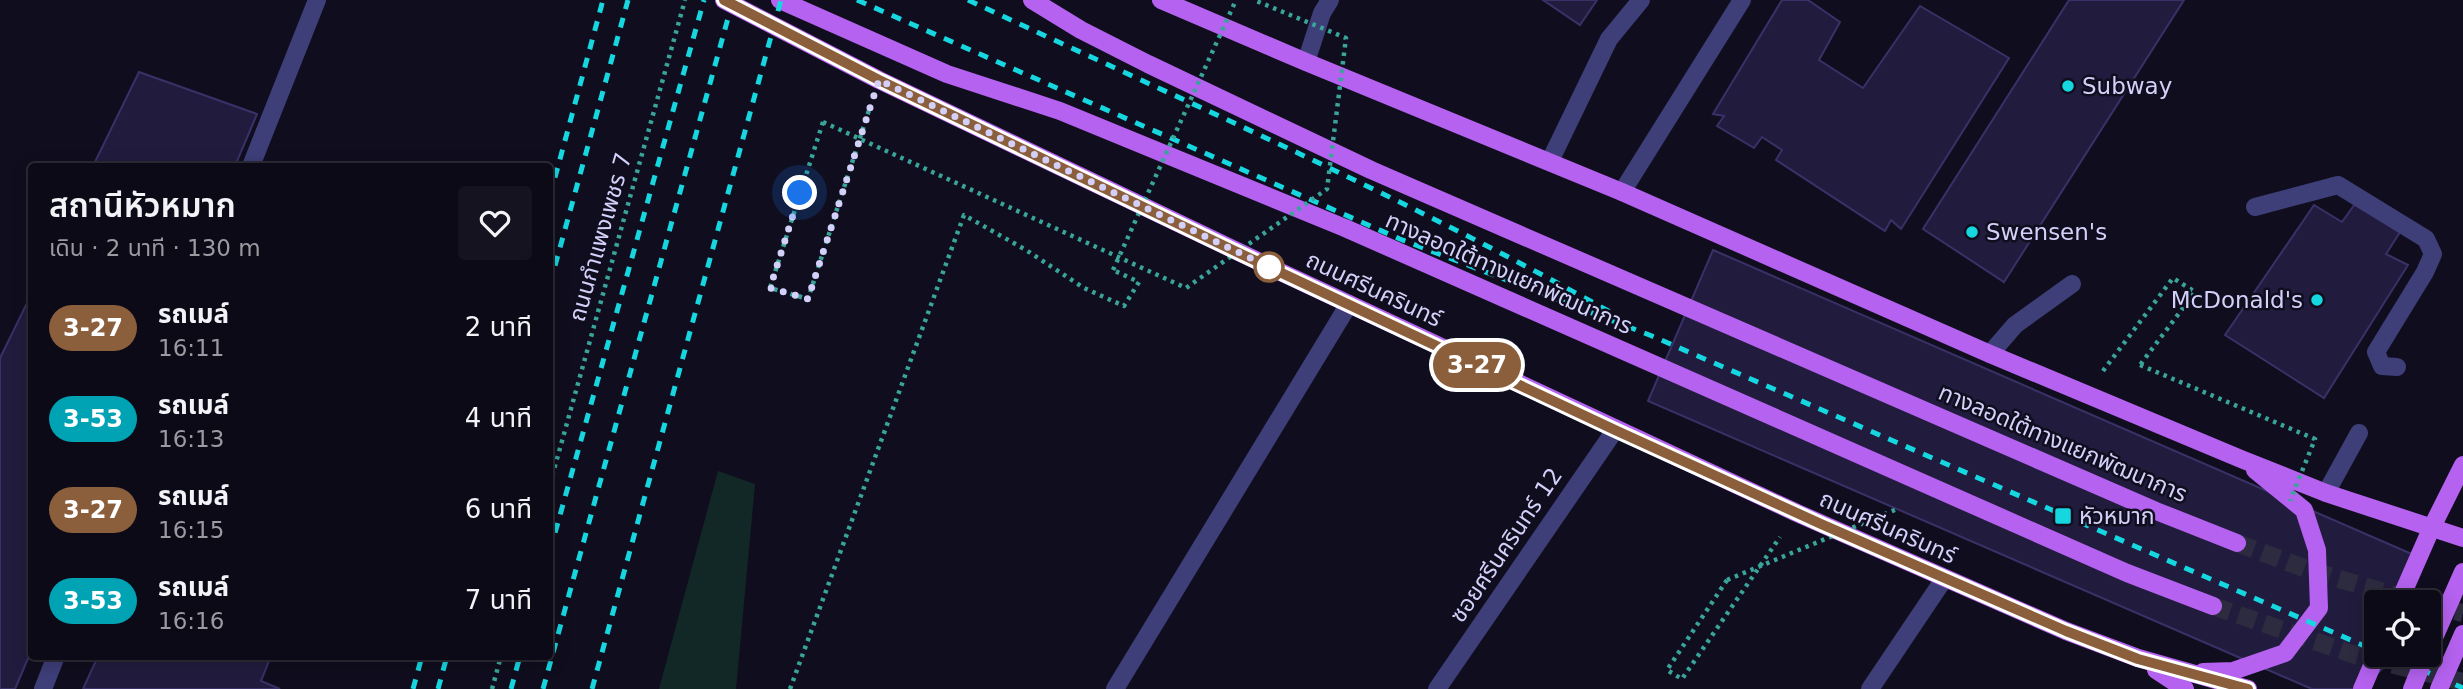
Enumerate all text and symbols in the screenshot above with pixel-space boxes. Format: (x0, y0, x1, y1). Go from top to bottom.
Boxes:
place label: Subway (2082, 73, 2172, 99)
marker: Subway (2060, 78, 2076, 94)
street label: ถนนกำแพงเพชร 7 (563, 150, 637, 324)
your location (782, 175, 817, 210)
text: สถานีหัวหมาก (49, 186, 236, 225)
button: heart (458, 186, 532, 260)
street label: ทางลอดใต้ทางแยกพัฒนาการ (1382, 207, 1636, 339)
place label: Swensen's (1986, 219, 2107, 245)
marker: Swensen's (1964, 224, 1980, 240)
text: เดิน · 2 นาที · 130 m (49, 235, 261, 261)
street label: ถนนศรีนครินทร์ (1302, 246, 1447, 332)
unlabelled marker (1254, 252, 1284, 282)
place label: McDonald's (2171, 287, 2303, 313)
marker: McDonald's (2309, 292, 2325, 308)
text: รถเมล์ (158, 299, 229, 329)
text: 2 นาที (465, 312, 532, 342)
text: 3-27 (63, 314, 123, 342)
text: 16:11 (158, 335, 224, 361)
line badge: 3-27 (1428, 342, 1526, 388)
text: 3-27 (1447, 351, 1507, 379)
street label: ทางลอดใต้ทางแยกพัฒนาการ (1935, 379, 2191, 507)
text: รถเมล์ (158, 390, 229, 420)
text: 4 นาที (465, 403, 532, 433)
text: 3-53 (63, 405, 123, 433)
text: 16:13 (158, 426, 224, 452)
street label: ซอยศรีนครินทร์ 12 (1445, 463, 1567, 627)
text: รถเมล์ (158, 481, 229, 511)
street label: ถนนศรีนครินทร์ (1816, 485, 1961, 569)
text: 6 นาที (465, 494, 532, 524)
text: 3-27 (63, 496, 123, 524)
place label: หัวหมาก (2079, 503, 2155, 529)
marker: หัวหมาก (2053, 506, 2073, 526)
text: 16:15 (158, 517, 224, 543)
text: รถเมล์ (158, 572, 229, 602)
text: 7 นาที (465, 585, 532, 615)
text: 3-53 (63, 587, 123, 615)
map controls (2364, 590, 2441, 667)
button: locate (2364, 590, 2441, 667)
text: 16:16 (158, 608, 224, 634)

